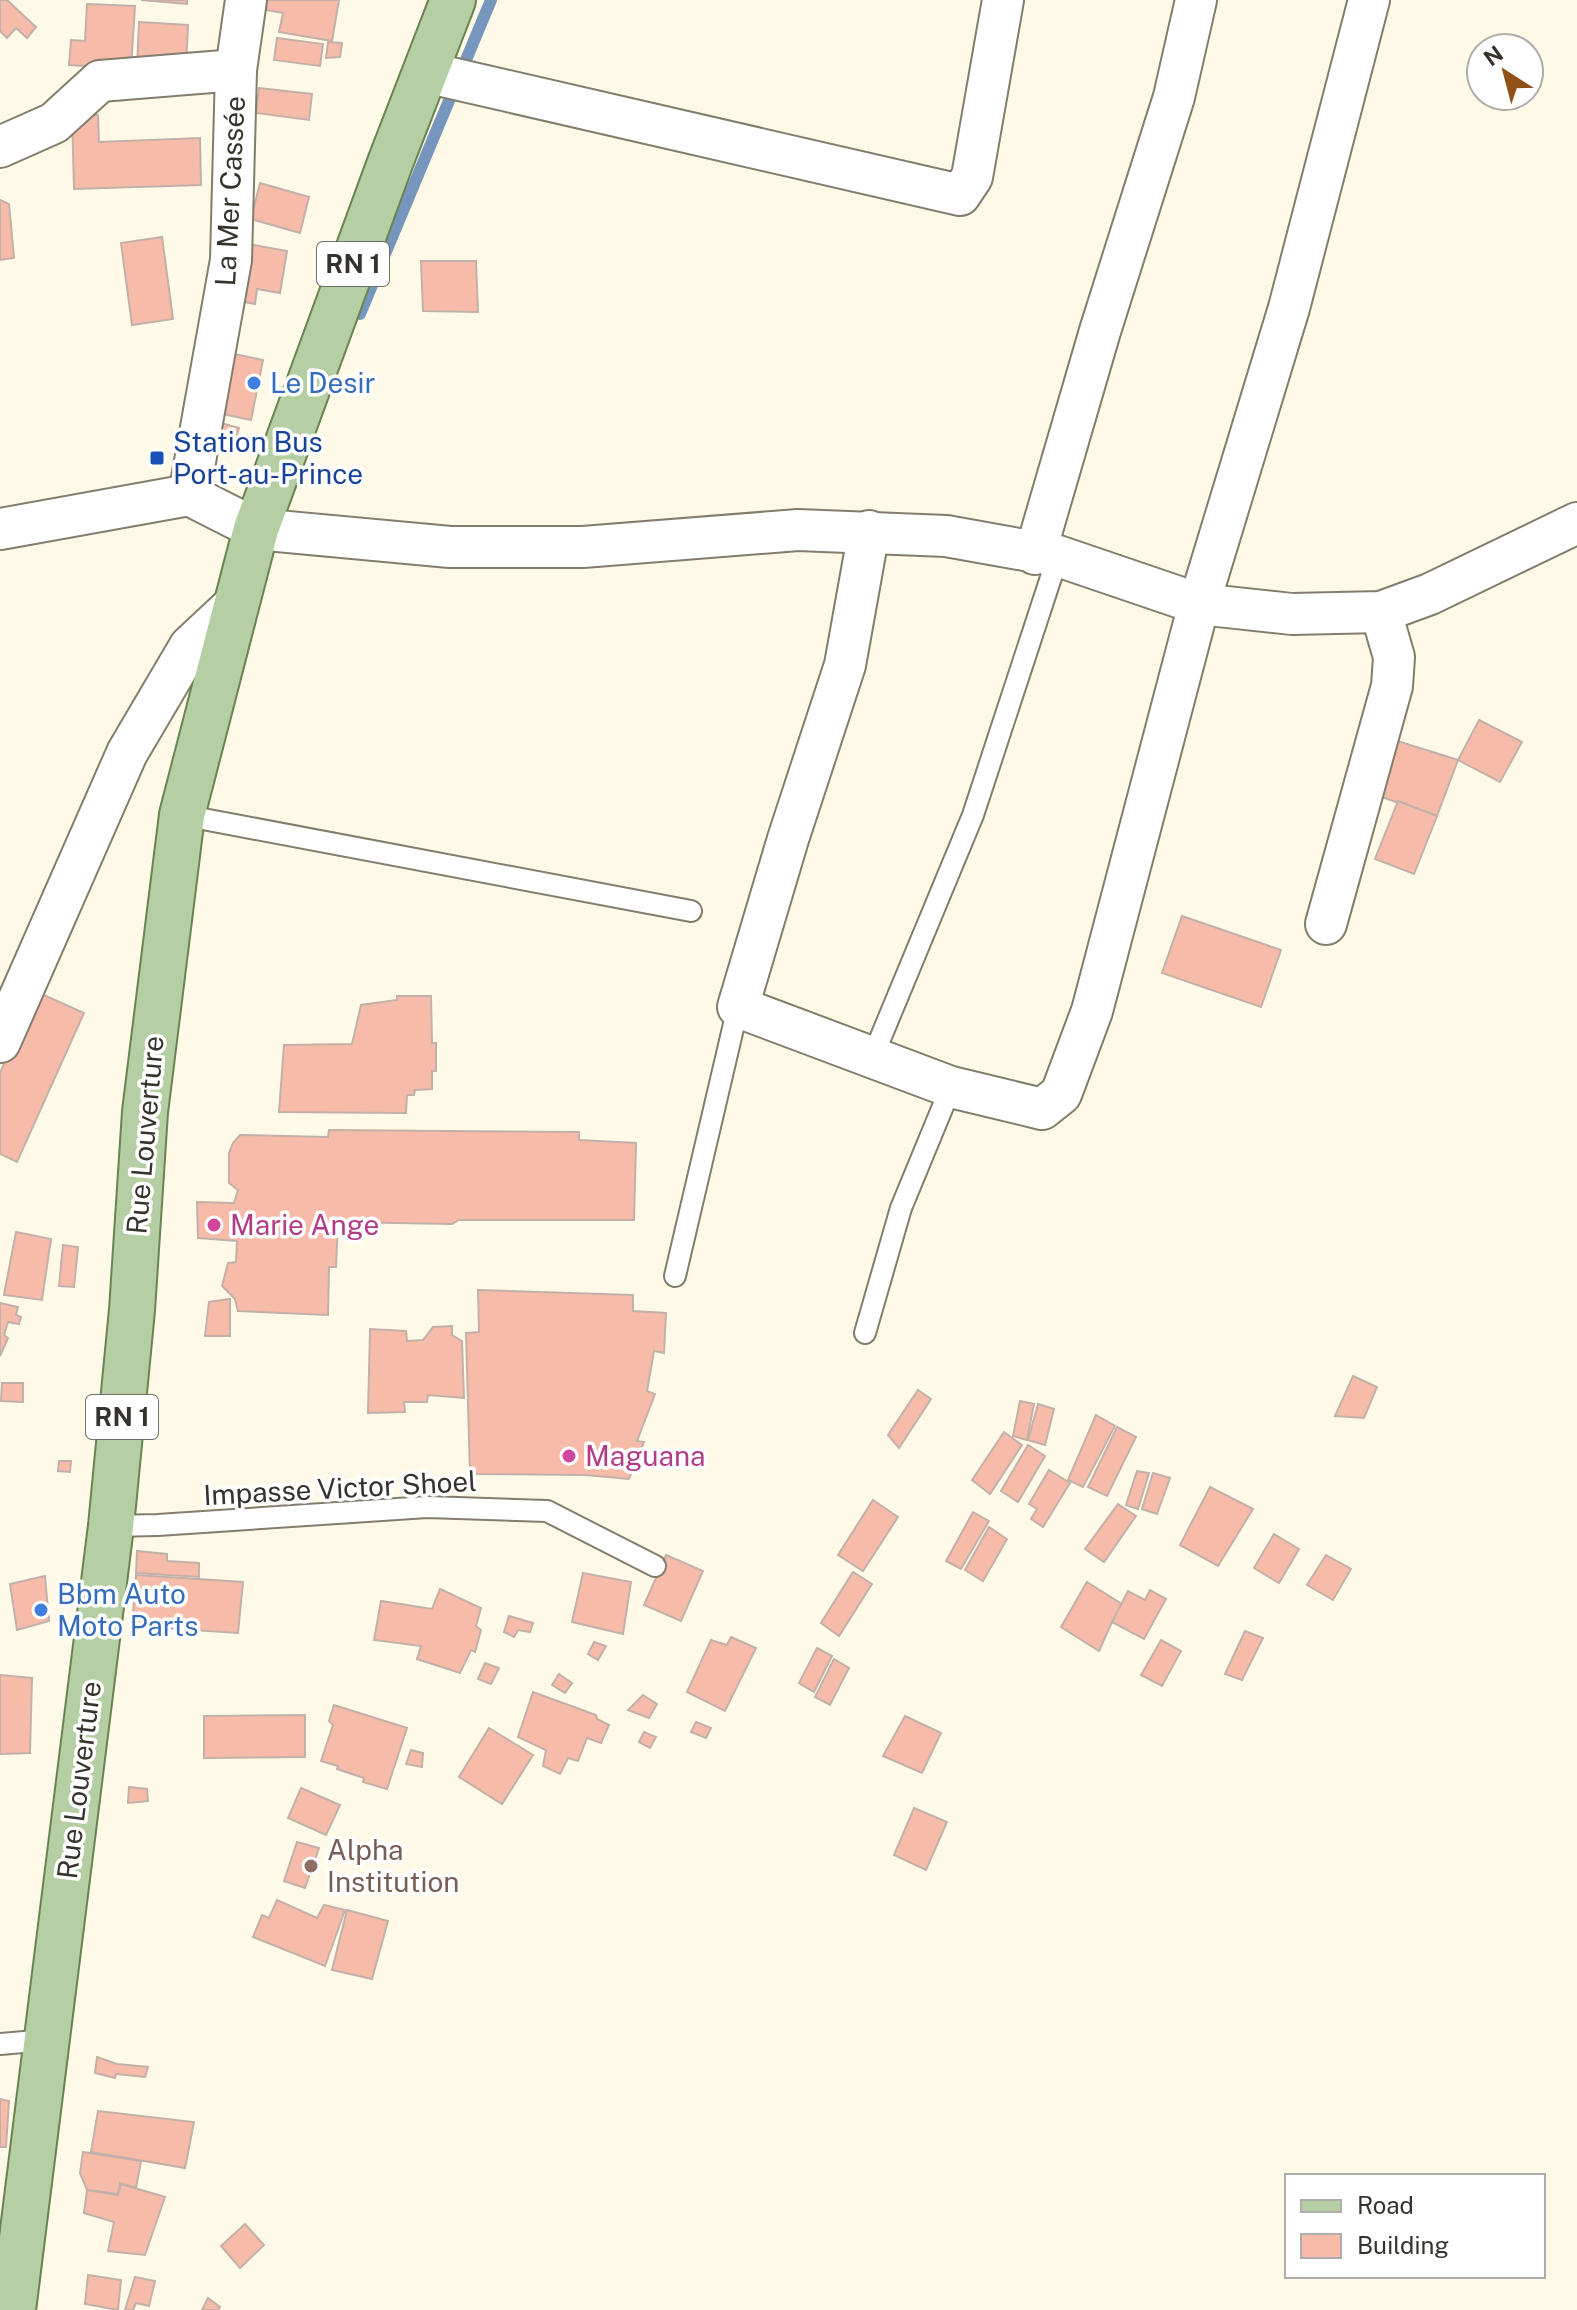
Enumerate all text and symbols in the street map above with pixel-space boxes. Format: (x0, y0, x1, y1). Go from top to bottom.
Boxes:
north arrow (1465, 32, 1545, 112)
text: N (1479, 40, 1508, 71)
street label: La Mer Cassée (208, 95, 251, 287)
road number: RN 1 (317, 242, 389, 286)
place label: Le Desir (270, 366, 376, 399)
marker: Le Desir (245, 374, 263, 392)
place label: Station Bus Port-au-Prince (173, 425, 363, 490)
marker: Station Bus Port-au-Prince (148, 449, 166, 467)
street label: Rue Louverture (119, 1034, 170, 1236)
place label: Marie Ange (230, 1208, 379, 1241)
marker: Marie Ange (205, 1216, 223, 1234)
road number: RN 1 (86, 1395, 158, 1439)
place label: Maguana (585, 1439, 706, 1472)
marker: Maguana (560, 1447, 578, 1465)
street label: Impasse Victor Shoel (202, 1464, 477, 1511)
place label: Bbm Auto Moto Parts (57, 1577, 198, 1642)
marker: Bbm Auto Moto Parts (32, 1601, 50, 1619)
street label: Rue Louverture (50, 1679, 107, 1881)
place label: Alpha Institution (327, 1833, 459, 1898)
marker: Alpha Institution (302, 1857, 320, 1875)
legend (1285, 2174, 1545, 2278)
text: Road (1357, 2191, 1414, 2219)
text: Building (1357, 2231, 1449, 2259)

